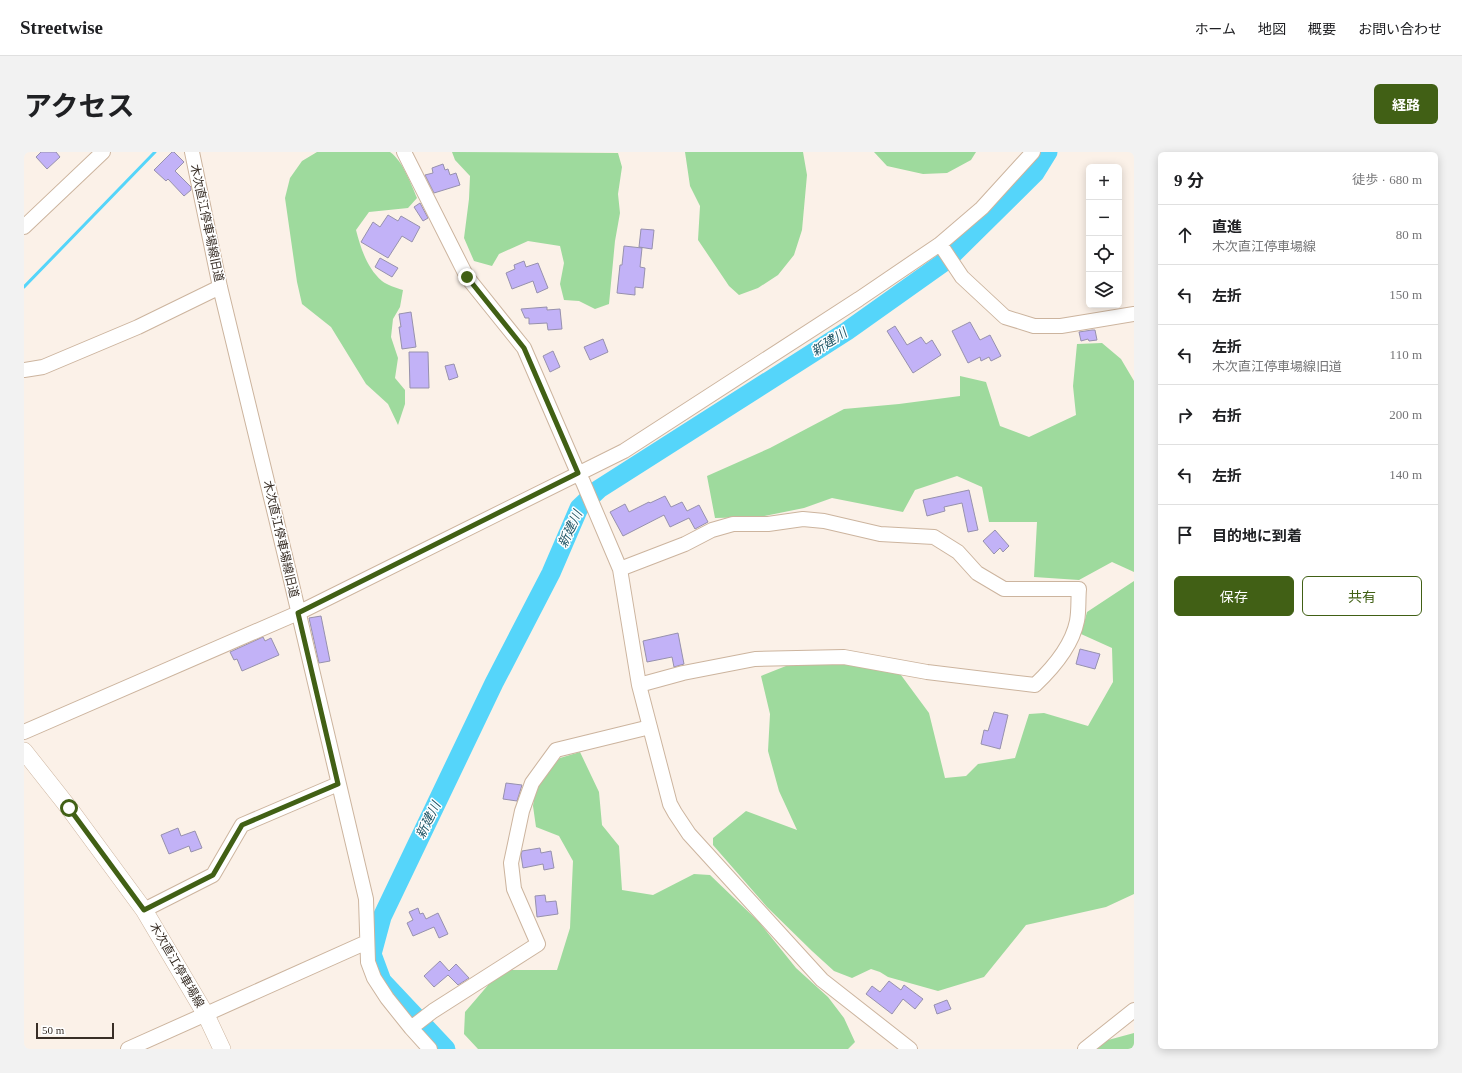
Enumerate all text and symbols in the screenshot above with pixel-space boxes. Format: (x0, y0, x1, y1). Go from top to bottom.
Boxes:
text: Streetwise (20, 17, 103, 38)
text: ホーム (1194, 22, 1236, 37)
text: 地図 (1258, 22, 1286, 37)
text: 概要 (1308, 22, 1336, 37)
text: お問い合わせ (1358, 22, 1442, 37)
button: 経路 (1374, 84, 1438, 124)
text: アクセス (24, 91, 135, 122)
street label: 木次直江停車場線旧道 (188, 163, 226, 283)
map controls (1086, 164, 1122, 308)
button: + (1086, 164, 1122, 200)
text: 9 分 (1174, 171, 1204, 190)
text: 徒歩 · 680 m (1352, 172, 1422, 187)
button: − (1086, 200, 1122, 236)
text: 直進 (1212, 219, 1242, 235)
icon: ahead (1174, 224, 1196, 246)
text: 80 m (1396, 227, 1422, 242)
button: locate (1086, 236, 1122, 272)
text: 木次直江停車場線 (1212, 239, 1316, 254)
route end (458, 268, 476, 286)
button: layers (1086, 272, 1122, 308)
icon: left (1174, 284, 1196, 306)
text: 150 m (1389, 287, 1422, 302)
text: 左折 (1212, 288, 1242, 304)
water label: 新建川 (809, 324, 851, 359)
text: 左折 (1212, 339, 1242, 355)
icon: left (1174, 344, 1196, 366)
text: 110 m (1390, 347, 1422, 362)
text: 木次直江停車場線旧道 (1212, 359, 1342, 374)
icon: right (1174, 404, 1196, 426)
text: 200 m (1389, 407, 1422, 422)
text: 右折 (1212, 408, 1242, 424)
icon: left (1174, 464, 1196, 486)
text: 140 m (1389, 467, 1422, 482)
text: 左折 (1212, 468, 1242, 484)
street label: 木次直江停車場線旧道 (261, 479, 301, 599)
water label: 新建川 (555, 506, 586, 550)
icon: arrive (1174, 524, 1196, 546)
text: 目的地に到着 (1212, 528, 1302, 544)
button: 保存 (1174, 576, 1294, 616)
button: 共有 (1302, 576, 1422, 616)
water label: 新建川 (413, 797, 444, 841)
route start (60, 799, 78, 817)
street label: 木次直江停車場線 (147, 920, 207, 1010)
scale bar (36, 1021, 114, 1040)
text: 50 m (42, 1024, 64, 1036)

